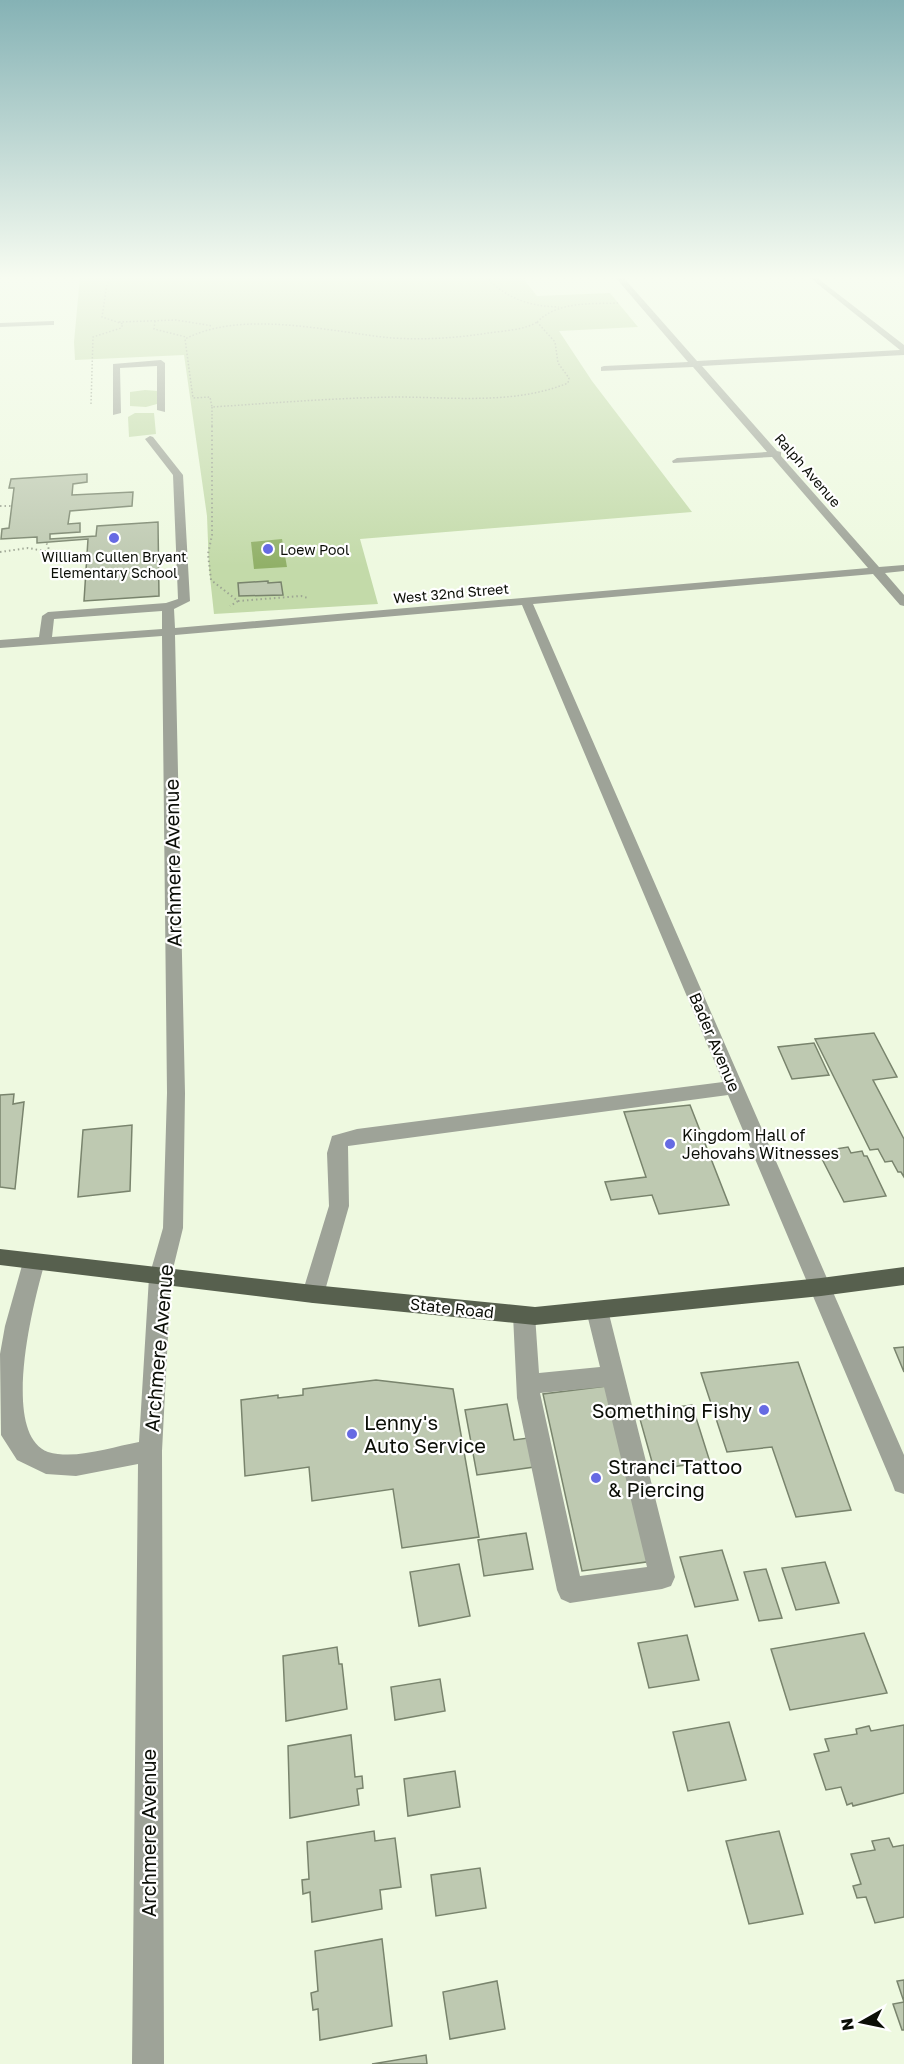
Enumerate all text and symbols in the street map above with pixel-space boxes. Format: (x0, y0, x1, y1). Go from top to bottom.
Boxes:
street label: Ralph Avenue (771, 430, 845, 510)
marker: William Cullen Bryant Elementary School (107, 531, 121, 545)
place label: Loew Pool (280, 541, 349, 558)
marker: Loew Pool (261, 542, 275, 556)
place label: William Cullen Bryant Elementary School (41, 548, 187, 581)
street label: West 32nd Street (392, 579, 510, 607)
street label: Archmere Avenue (159, 779, 185, 947)
street label: Bader Avenue (685, 989, 745, 1095)
place label: Kingdom Hall of Jehovahs Witnesses (682, 1125, 839, 1163)
marker: Kingdom Hall of Jehovahs Witnesses (663, 1137, 677, 1151)
street label: Archmere Avenue (139, 1263, 177, 1433)
street label: State Road (409, 1294, 495, 1322)
place label: Something Fishy (592, 1398, 752, 1422)
marker: Something Fishy (757, 1403, 771, 1417)
place label: Lenny's Auto Service (364, 1410, 486, 1457)
marker: Lenny's Auto Service (345, 1427, 359, 1441)
place label: Stranci Tattoo & Piercing (608, 1454, 742, 1501)
marker: Stranci Tattoo & Piercing (589, 1471, 603, 1485)
street label: Archmere Avenue (136, 1749, 160, 1917)
north arrow (832, 1992, 892, 2052)
text: N (836, 2017, 858, 2032)

